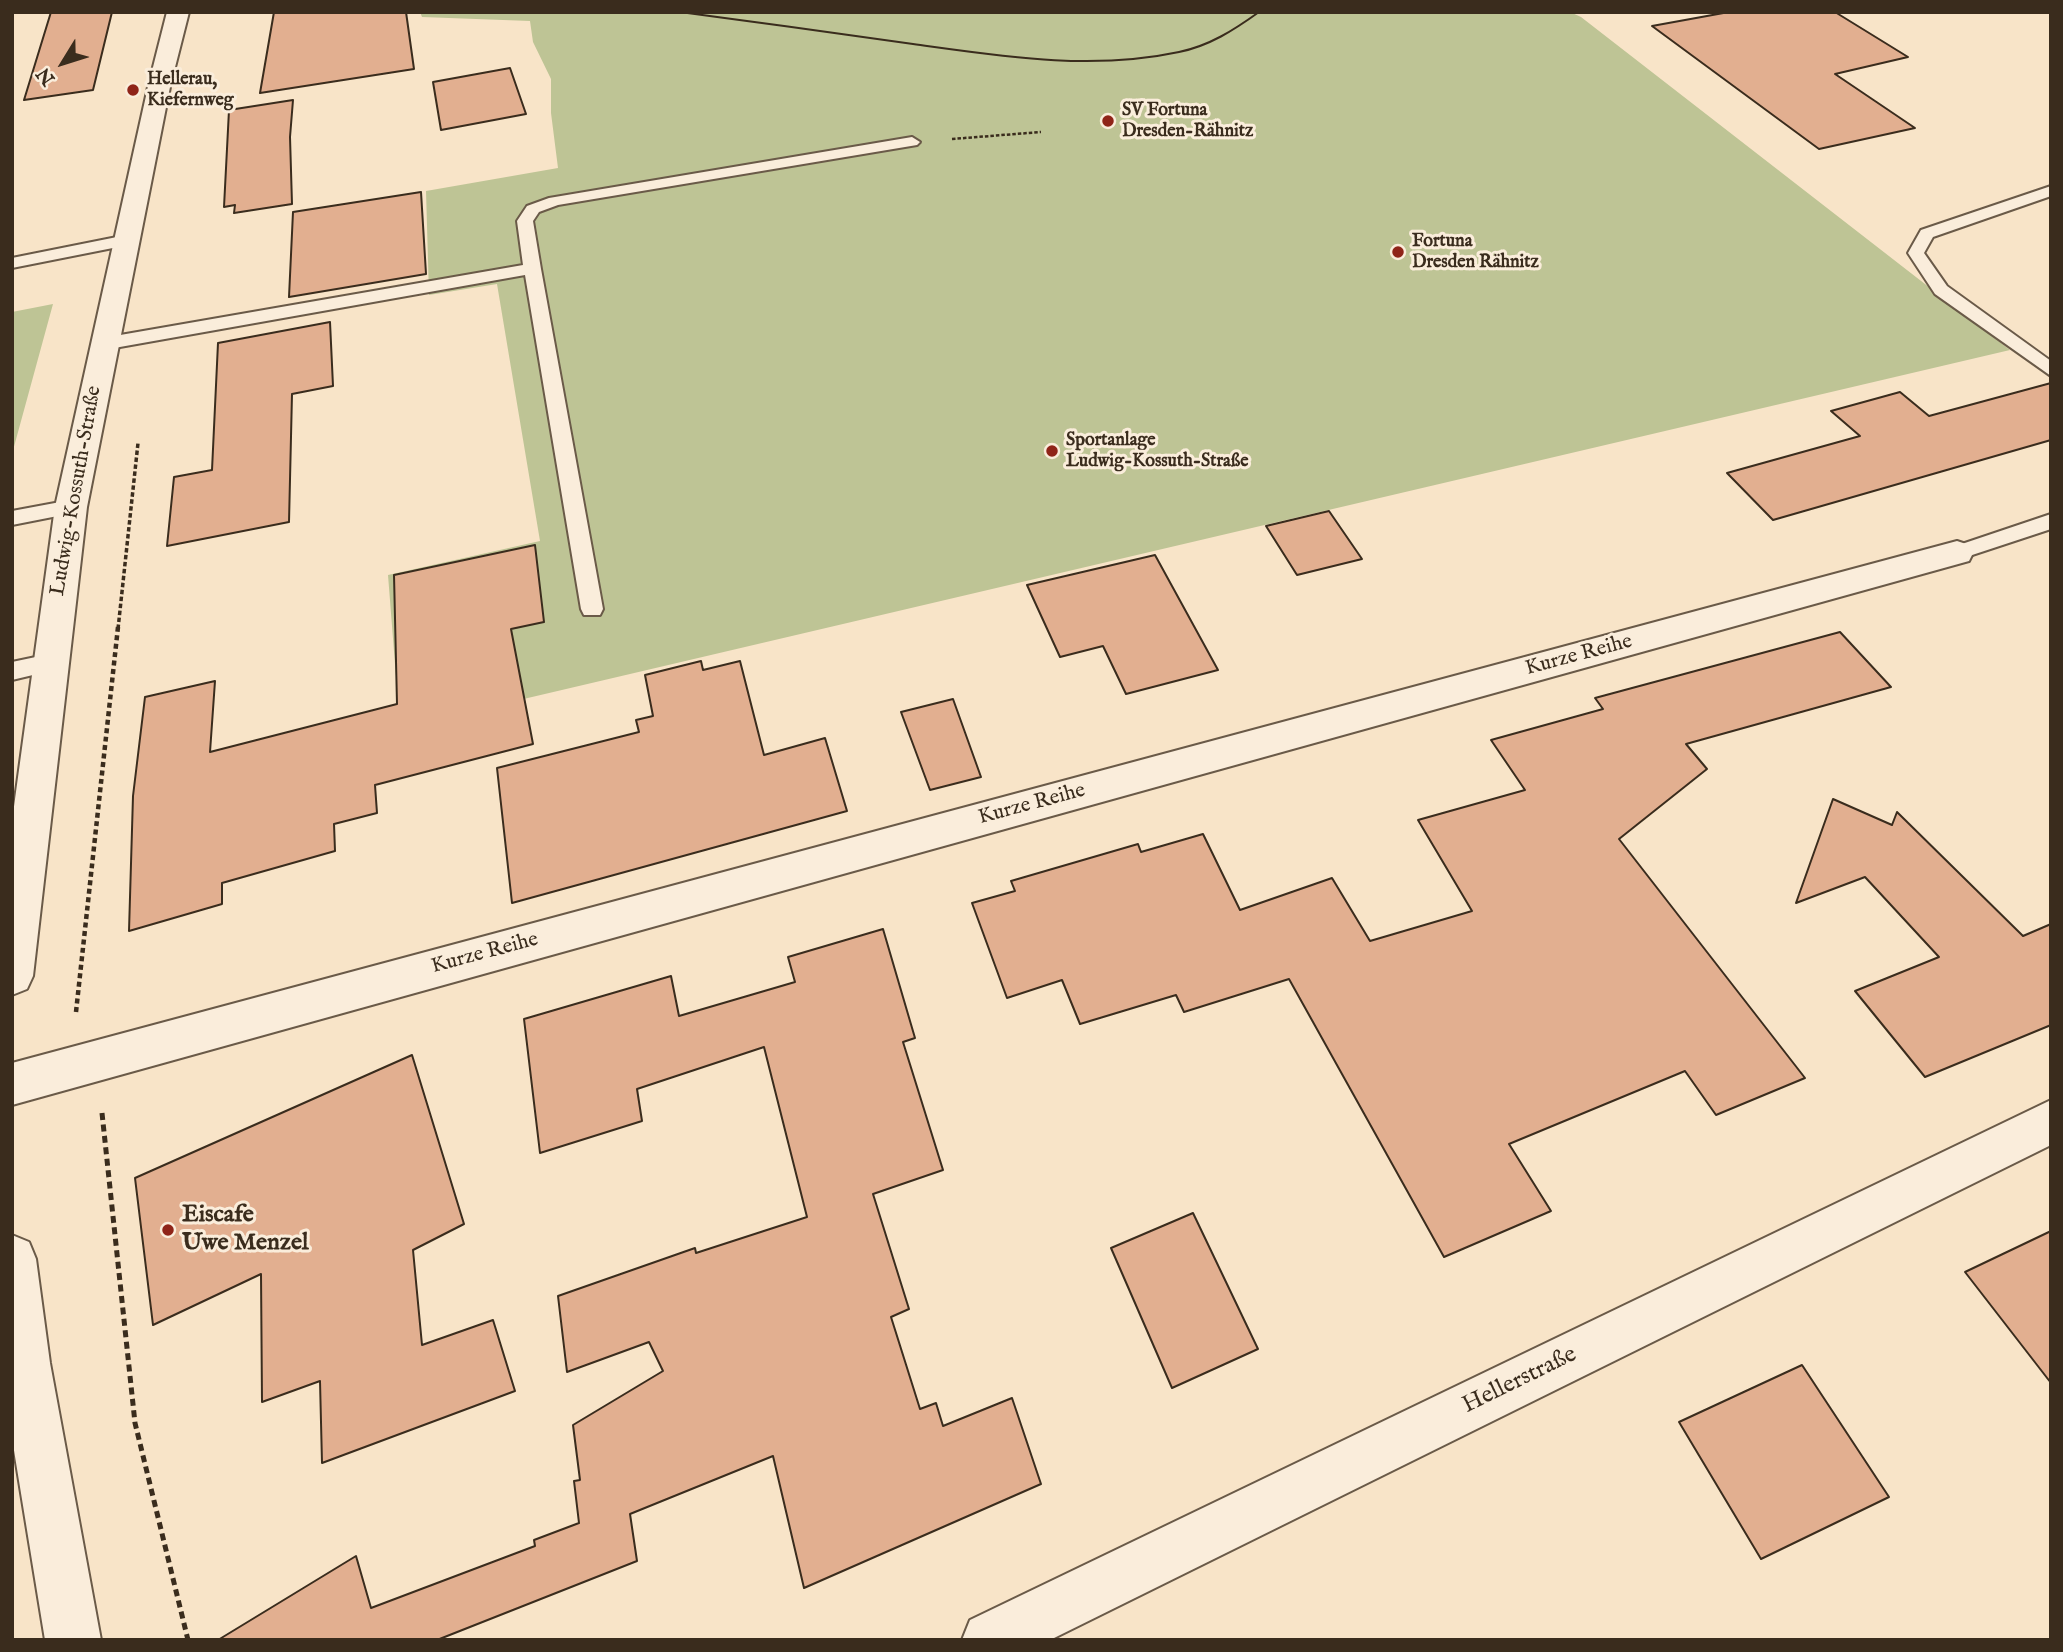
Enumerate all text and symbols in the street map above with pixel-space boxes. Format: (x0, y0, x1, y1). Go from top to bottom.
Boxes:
north arrow (28, 28, 98, 98)
text: N (32, 62, 61, 90)
place label: Hellerau, Kiefernweg (147, 69, 234, 112)
marker: Hellerau, Kiefernweg (125, 82, 141, 98)
place label: SV Fortuna Dresden-Rähnitz (1122, 100, 1253, 142)
marker: SV Fortuna Dresden-Rähnitz (1100, 113, 1116, 129)
place label: Fortuna Dresden Rähnitz (1412, 231, 1539, 274)
marker: Fortuna Dresden Rähnitz (1390, 244, 1406, 260)
street label: Ludwig-Kossuth-Straße (46, 384, 108, 598)
place label: Sportanlage Ludwig-Kossuth-Straße (1066, 430, 1248, 472)
marker: Sportanlage Ludwig-Kossuth-Straße (1044, 443, 1060, 459)
street label: Kurze Reihe (1523, 630, 1635, 682)
street label: Kurze Reihe (976, 779, 1088, 831)
street label: Kurze Reihe (429, 928, 541, 980)
place label: Eiscafe Uwe Menzel (182, 1202, 309, 1258)
marker: Eiscafe Uwe Menzel (160, 1222, 176, 1238)
street label: Hellerstraße (1458, 1341, 1582, 1421)

